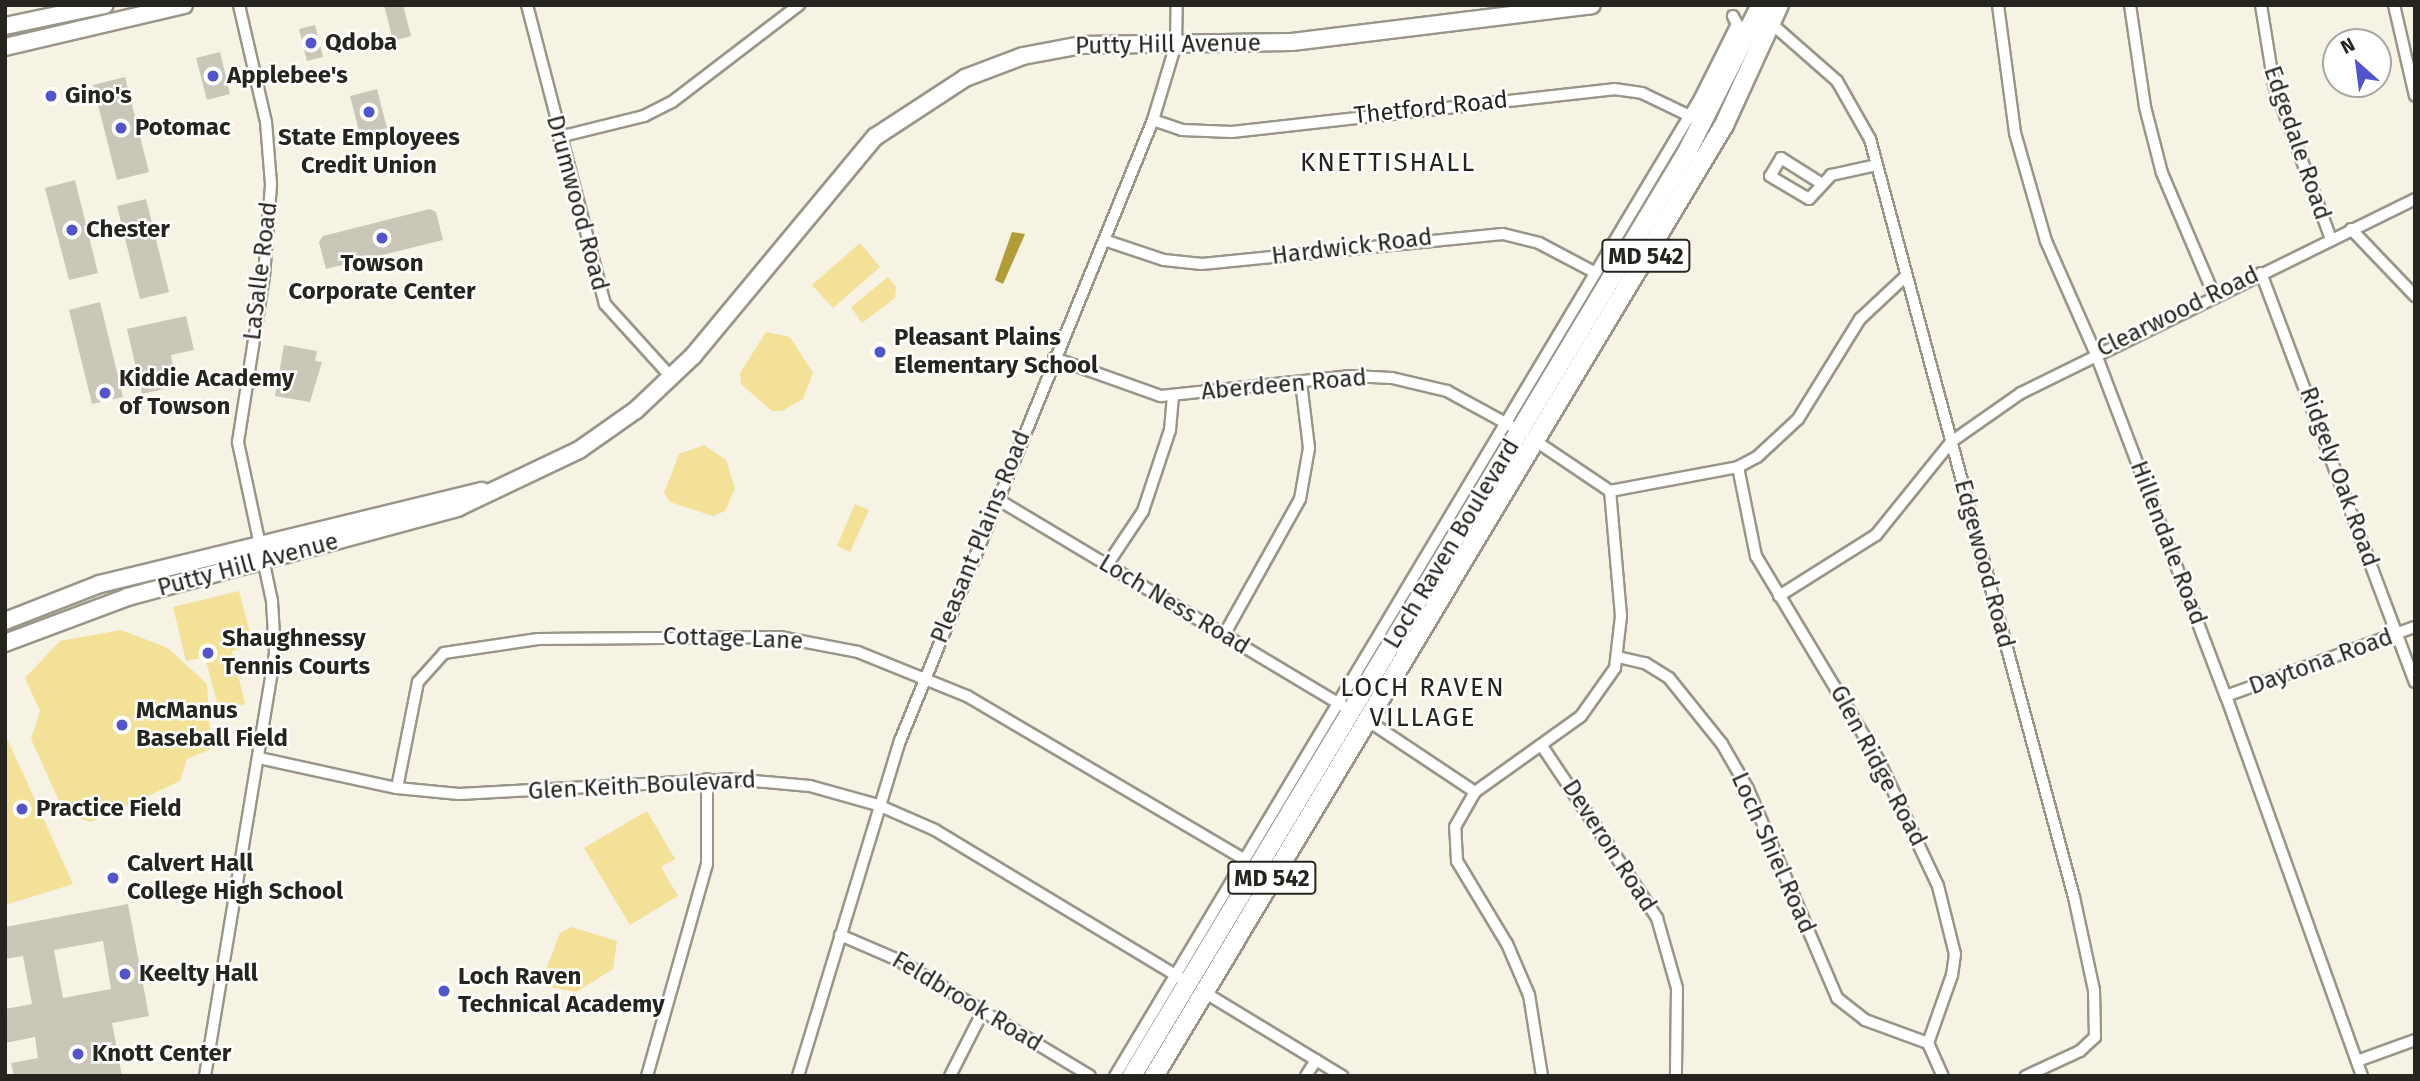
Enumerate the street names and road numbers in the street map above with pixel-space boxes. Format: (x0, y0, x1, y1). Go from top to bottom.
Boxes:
street label: Putty Hill Avenue (1075, 29, 1261, 61)
street label: Edgedale Road (2257, 62, 2337, 224)
street label: Thetford Road (1353, 86, 1509, 130)
street label: Drumwood Road (540, 112, 614, 294)
street label: LaSalle Road (238, 200, 284, 342)
street label: Hardwick Road (1270, 223, 1434, 271)
road number: MD 542 (1600, 236, 1692, 276)
street label: Clearwood Road (2092, 260, 2264, 364)
street label: Aberdeen Road (1200, 363, 1368, 407)
street label: Ridgely Oak Road (2293, 383, 2385, 571)
street label: Pleasant Plains Road (925, 426, 1037, 648)
street label: Loch Raven Boulevard (1378, 434, 1526, 654)
street label: Hillendale Road (2124, 457, 2212, 629)
street label: Edgewood Road (1948, 477, 2020, 651)
street label: Putty Hill Avenue (155, 527, 341, 603)
street label: Loch Ness Road (1093, 549, 1255, 661)
street label: Cottage Lane (662, 622, 804, 656)
street label: Daytona Road (2245, 623, 2397, 701)
street label: Glen Ridge Road (1823, 681, 1933, 851)
street label: Glen Keith Boulevard (527, 766, 757, 806)
street label: Loch Shiel Road (1725, 768, 1821, 938)
street label: Deveron Road (1556, 775, 1662, 917)
road number: MD 542 (1226, 858, 1318, 898)
street label: Feldbrook Road (887, 946, 1047, 1058)

